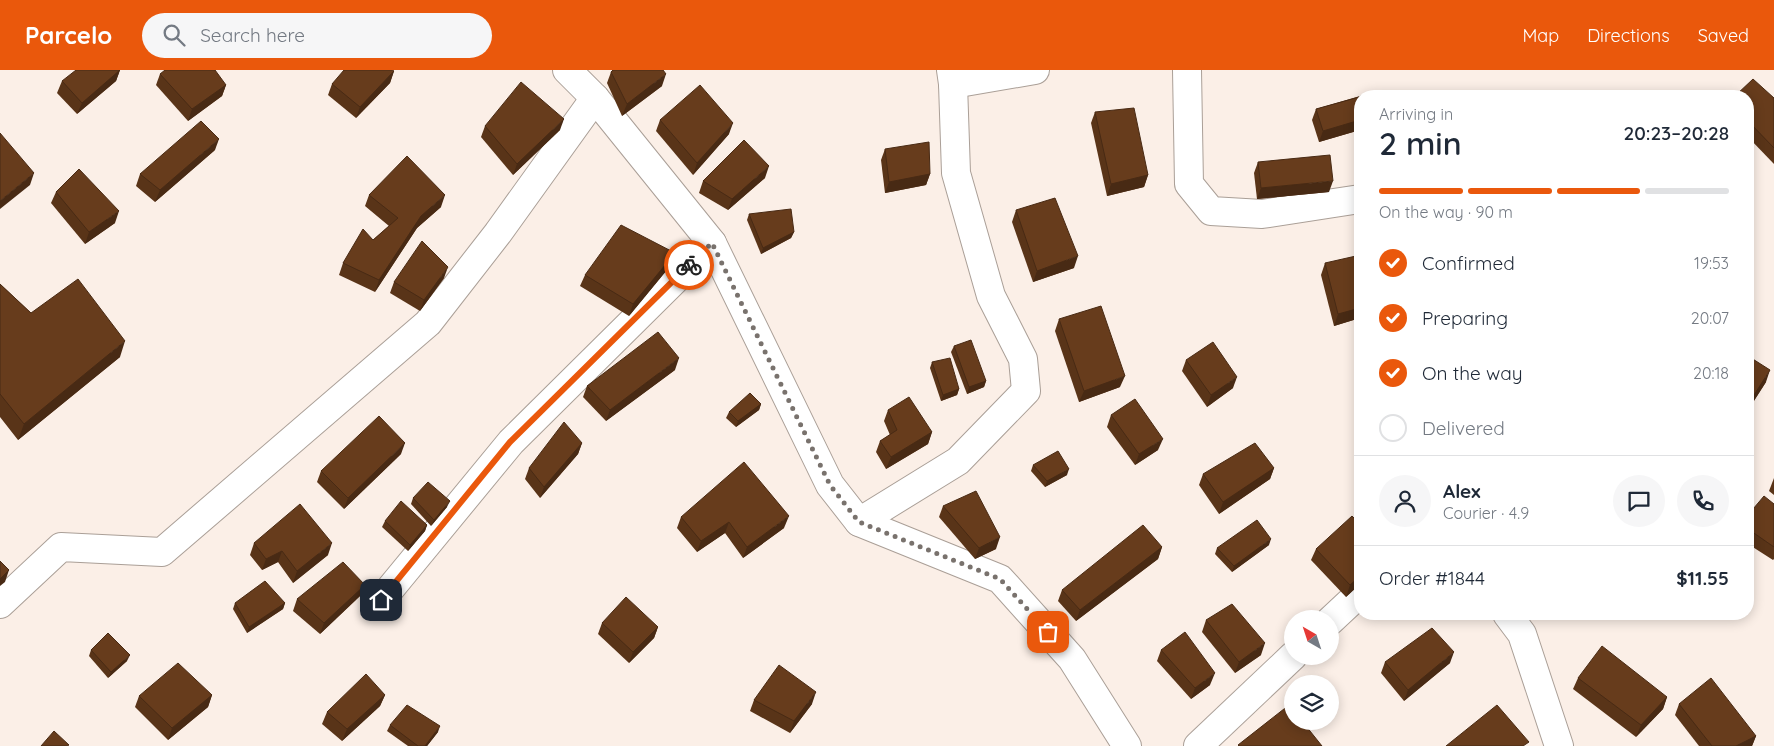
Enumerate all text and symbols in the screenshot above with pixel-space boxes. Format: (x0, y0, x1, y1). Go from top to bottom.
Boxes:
search box (142, 13, 492, 58)
text: Parcelo (25, 20, 112, 50)
icon: search (160, 21, 188, 49)
text: Search here (200, 23, 305, 47)
text: Map (1522, 24, 1559, 47)
text: Directions (1587, 24, 1670, 47)
text: Saved (1698, 24, 1749, 47)
text: Arriving in (1379, 104, 1453, 124)
text: 20:23–20:28 (1624, 121, 1729, 145)
text: 2 min (1379, 123, 1462, 163)
text: On the way · 90 m (1379, 202, 1513, 222)
courier (664, 240, 714, 290)
icon: check (1379, 249, 1407, 277)
icon: bike (675, 251, 703, 279)
text: Confirmed (1422, 251, 1515, 275)
text: 19:53 (1694, 253, 1729, 273)
icon: check (1379, 304, 1407, 332)
text: Preparing (1422, 306, 1508, 330)
text: 20:07 (1691, 308, 1729, 328)
icon: check (1379, 359, 1407, 387)
text: On the way (1422, 361, 1523, 385)
text: 20:18 (1693, 363, 1729, 383)
text: Delivered (1422, 416, 1505, 440)
button: person (1379, 475, 1431, 527)
button: chat (1613, 475, 1665, 527)
button: phone (1677, 475, 1729, 527)
text: Alex (1443, 479, 1481, 503)
text: Courier · 4.9 (1443, 503, 1529, 523)
text: Order #1844 (1379, 566, 1485, 590)
text: $11.55 (1676, 566, 1729, 590)
pin (360, 579, 402, 621)
icon: home (367, 586, 395, 614)
north arrow (1284, 610, 1339, 665)
map controls (1284, 610, 1339, 730)
pin (1027, 611, 1069, 653)
icon: bag (1034, 618, 1062, 646)
button: layers (1284, 675, 1339, 730)

